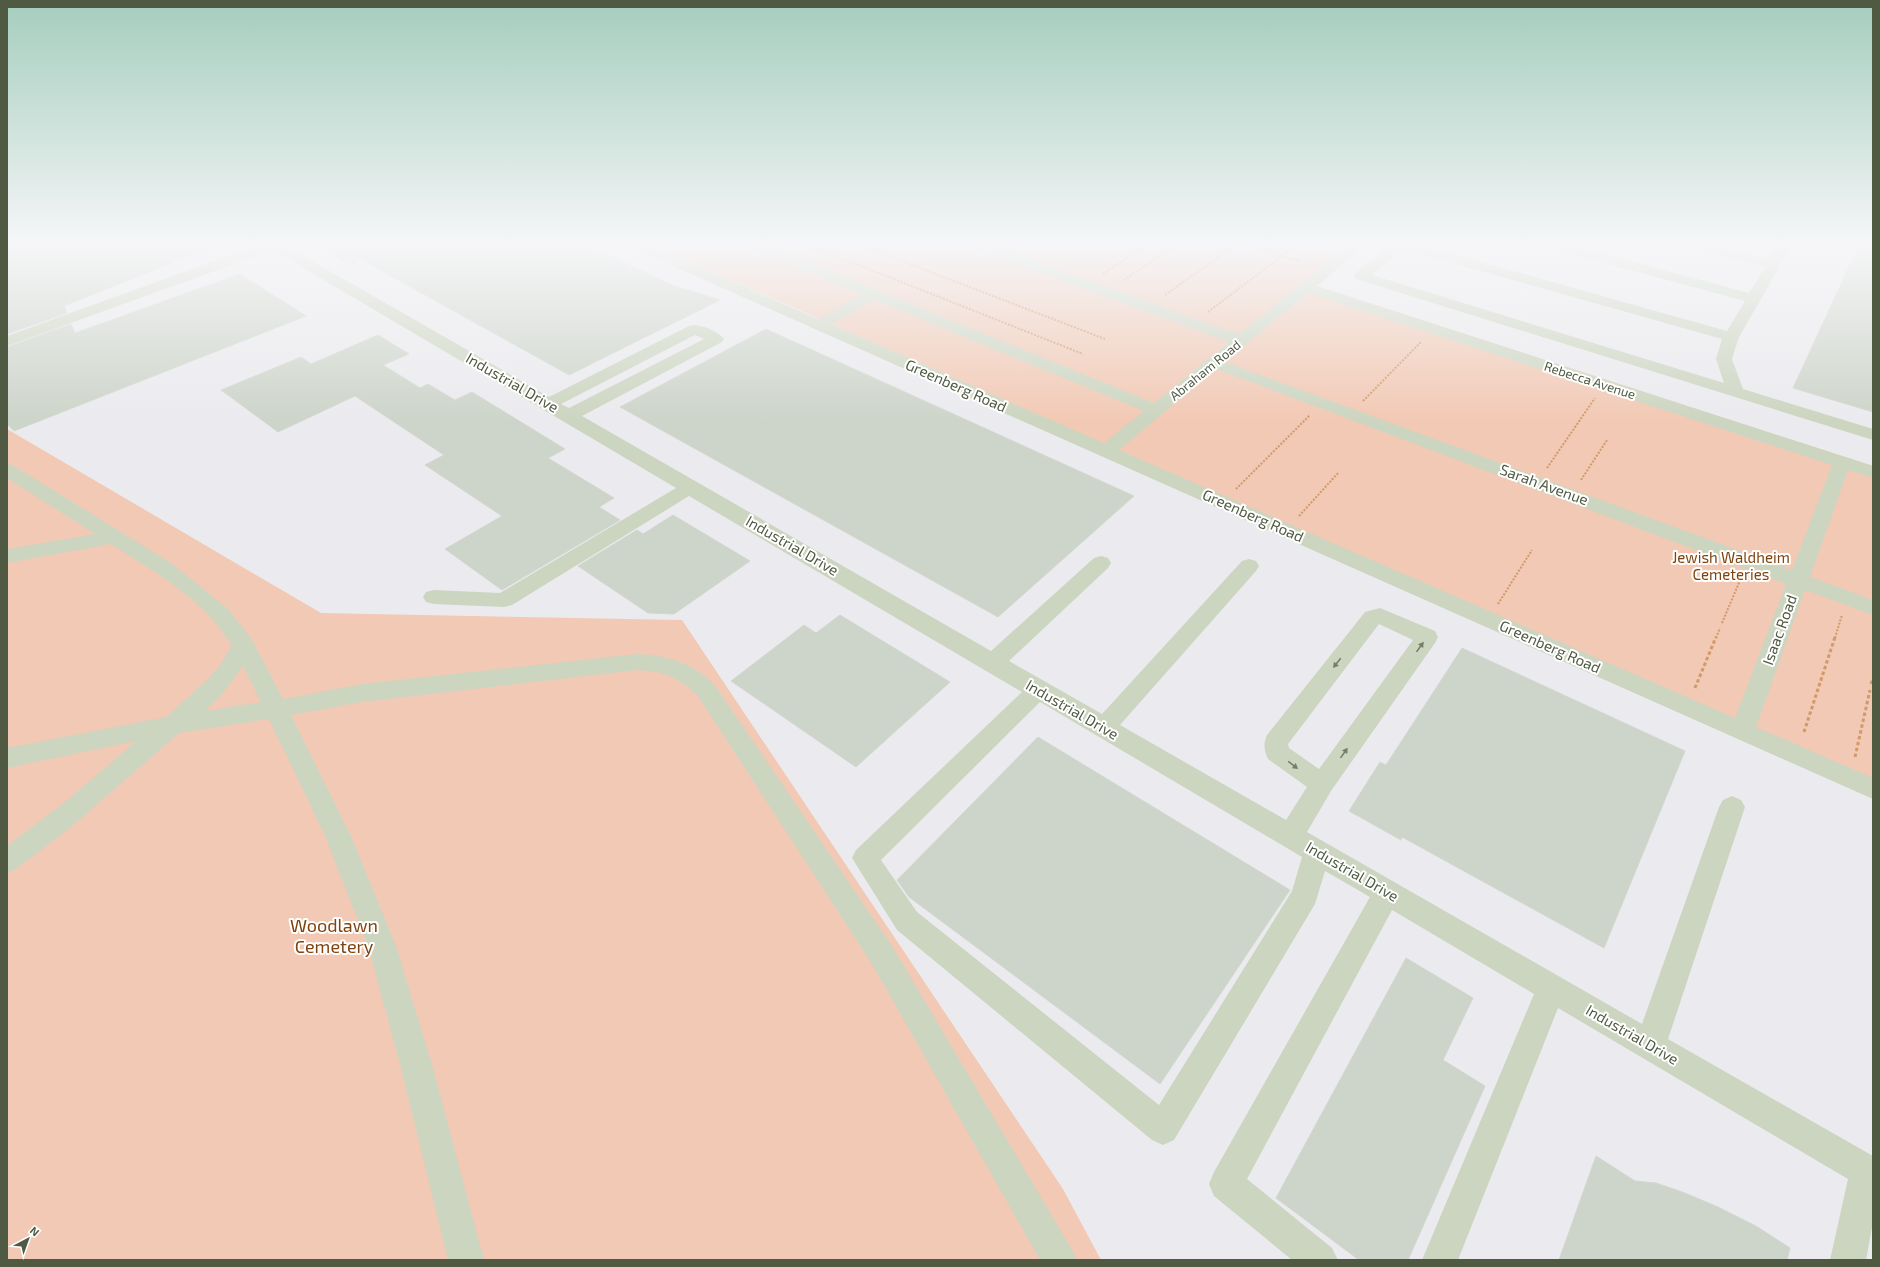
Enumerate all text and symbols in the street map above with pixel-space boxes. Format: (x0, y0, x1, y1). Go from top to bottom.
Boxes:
street label: Abraham Road (1166, 336, 1244, 404)
street label: Industrial Drive (463, 348, 562, 416)
street label: Greenberg Road (903, 355, 1010, 415)
street label: Rebecca Avenue (1542, 358, 1638, 402)
street label: Sarah Avenue (1498, 460, 1591, 508)
street label: Greenberg Road (1200, 485, 1307, 545)
street label: Industrial Drive (743, 511, 842, 579)
park label: Jewish Waldheim Cemeteries (1672, 548, 1790, 583)
street label: Isaac Road (1758, 592, 1800, 667)
street label: Greenberg Road (1497, 616, 1604, 676)
one-way arrow (1416, 642, 1424, 652)
one-way arrow (1333, 658, 1341, 669)
street label: Industrial Drive (1023, 675, 1122, 743)
one-way arrow (1340, 747, 1349, 758)
one-way arrow (1288, 761, 1298, 769)
street label: Industrial Drive (1303, 837, 1402, 905)
park label: Woodlawn Cemetery (290, 914, 378, 957)
street label: Industrial Drive (1583, 1000, 1682, 1068)
north arrow (8, 1219, 48, 1259)
text: N (28, 1224, 42, 1239)

